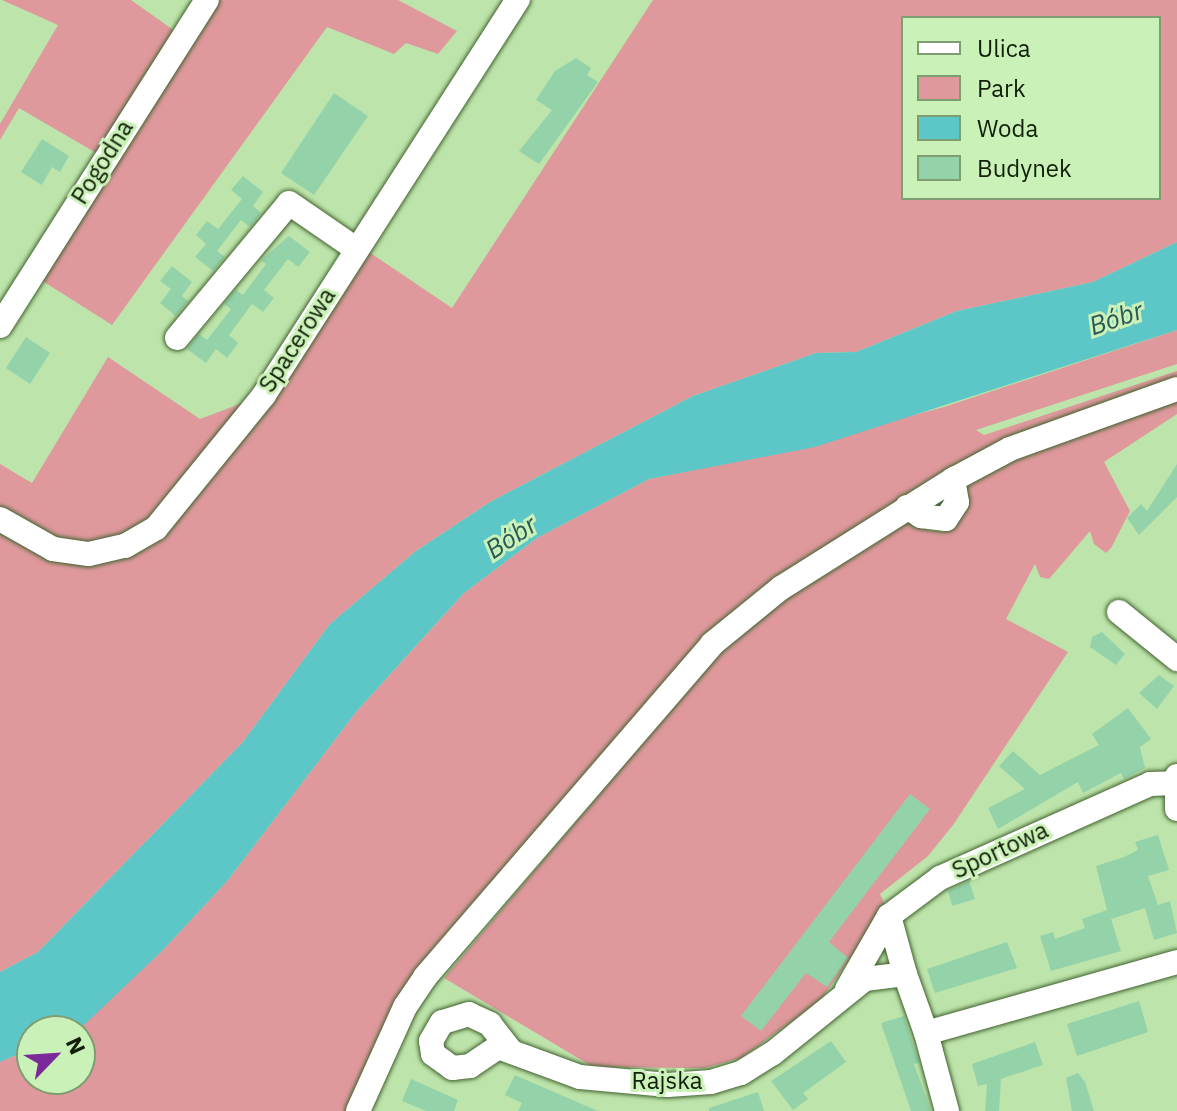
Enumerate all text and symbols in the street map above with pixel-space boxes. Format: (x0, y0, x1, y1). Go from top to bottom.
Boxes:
legend (901, 16, 1161, 200)
text: Ulica (977, 32, 1031, 64)
text: Park (977, 72, 1026, 104)
text: Woda (977, 112, 1038, 144)
street label: Pogodna (65, 115, 139, 209)
text: Budynek (977, 152, 1072, 184)
street label: Spacerowa (253, 282, 341, 398)
water label: Bóbr (1085, 294, 1147, 342)
water label: Bóbr (480, 509, 542, 565)
street label: Sportowa (947, 815, 1053, 885)
north arrow (16, 1015, 96, 1095)
text: N (60, 1032, 93, 1059)
street label: Rajska (632, 1067, 702, 1095)

